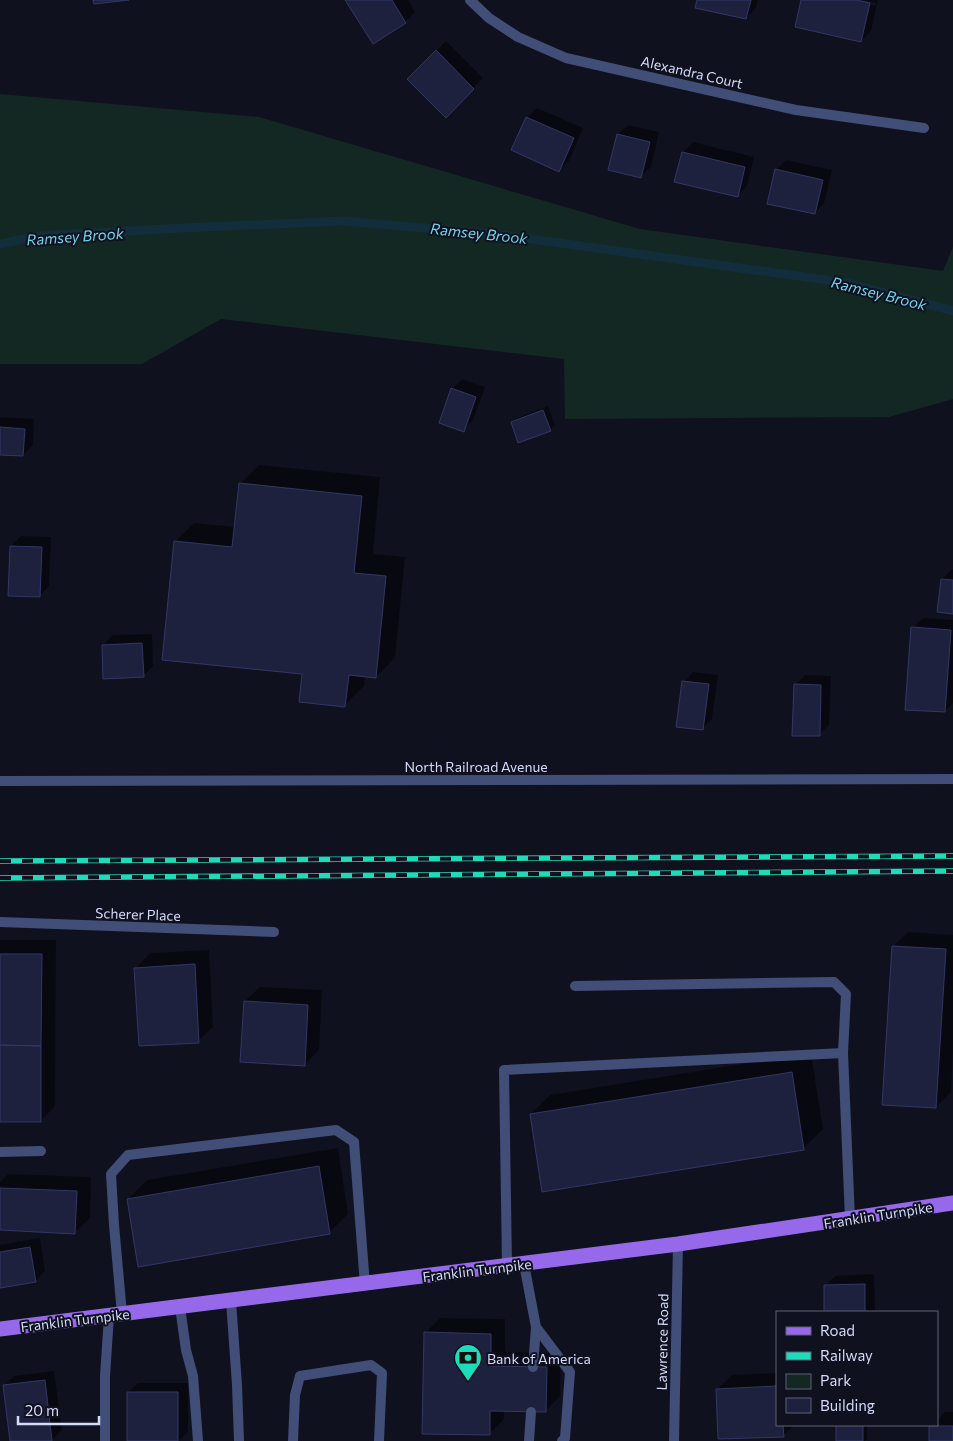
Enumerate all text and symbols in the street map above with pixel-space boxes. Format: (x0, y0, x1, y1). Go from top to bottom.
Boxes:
street label: Alexandra Court (639, 52, 745, 92)
water label: Ramsey Brook (430, 219, 529, 247)
water label: Ramsey Brook (26, 224, 125, 248)
water label: Ramsey Brook (829, 272, 929, 314)
street label: North Railroad Avenue (404, 758, 548, 775)
street label: Scherer Place (95, 904, 181, 924)
street label: Franklin Turnpike (822, 1198, 934, 1232)
street label: Franklin Turnpike (421, 1255, 533, 1285)
street label: Lawrence Road (653, 1293, 671, 1391)
street label: Franklin Turnpike (19, 1305, 131, 1335)
legend (776, 1311, 938, 1426)
text: Road (820, 1321, 855, 1339)
bank icon: Bank of America (453, 1343, 483, 1382)
text: Railway (820, 1346, 873, 1364)
place label: Bank of America (487, 1350, 591, 1367)
text: Park (820, 1371, 851, 1389)
scale bar (18, 1394, 99, 1426)
text: Building (820, 1396, 875, 1414)
text: 20 m (25, 1401, 59, 1419)

